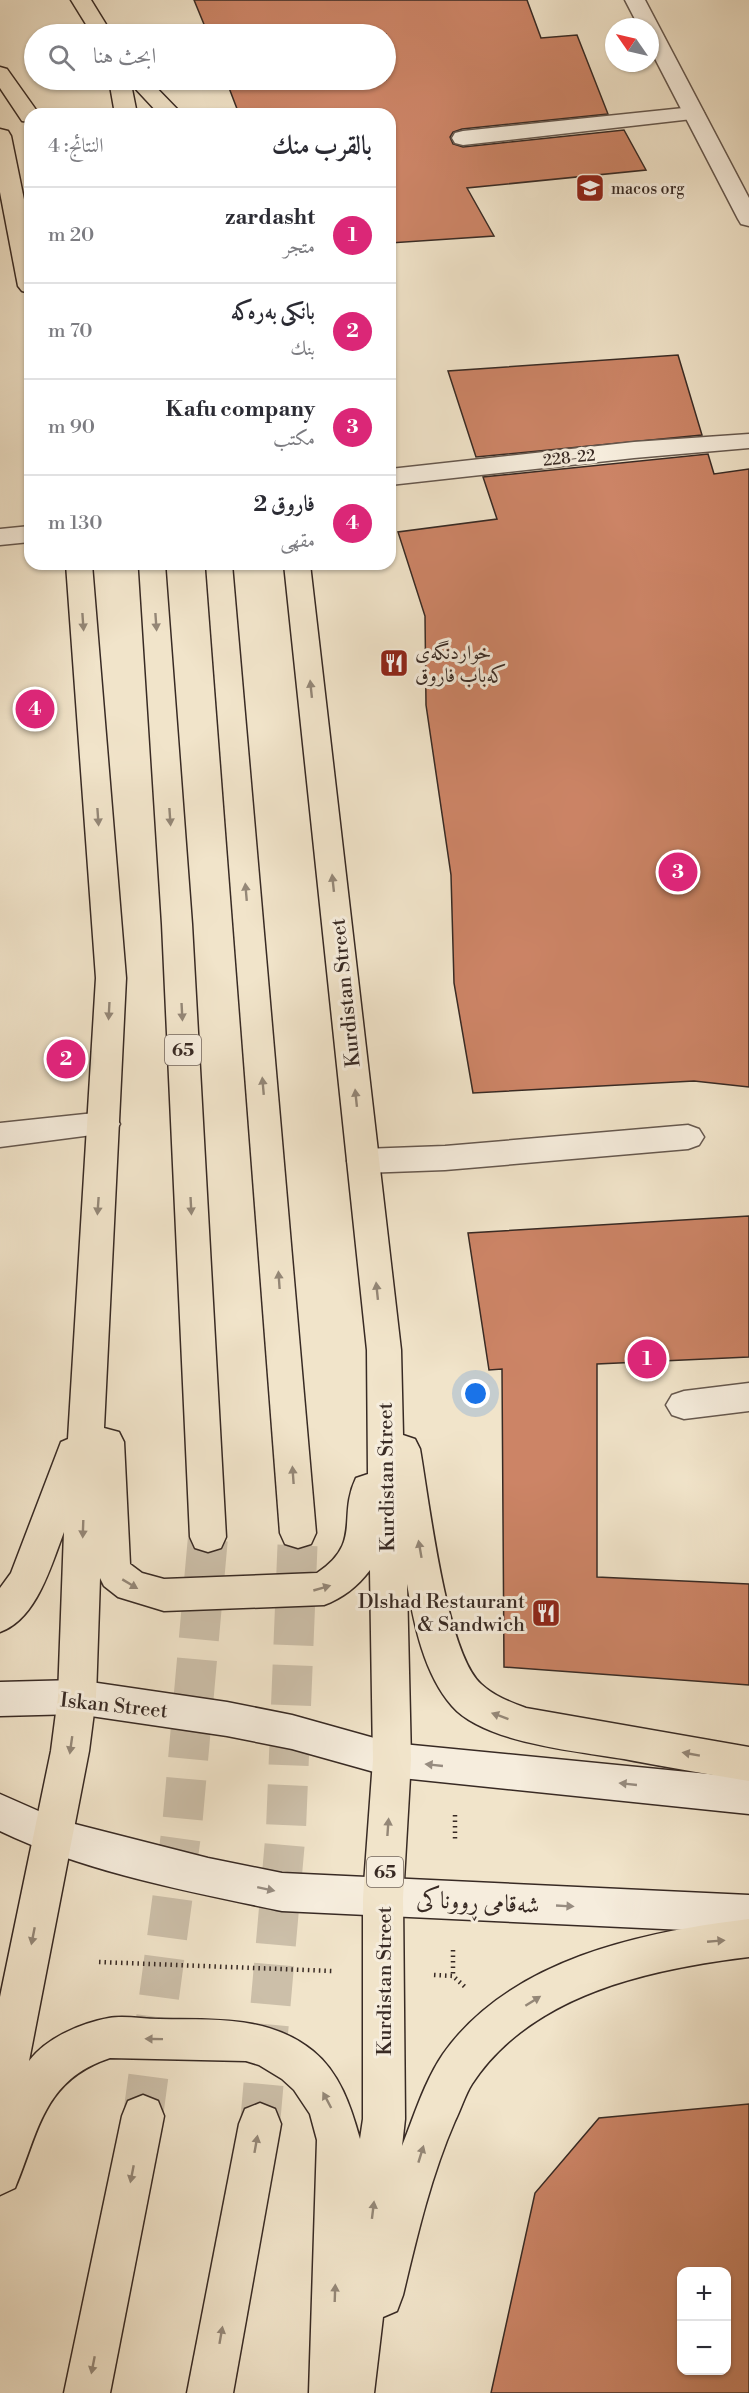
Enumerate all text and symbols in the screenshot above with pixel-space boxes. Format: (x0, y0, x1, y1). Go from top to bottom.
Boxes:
north arrow (605, 18, 659, 72)
search box (24, 24, 396, 90)
icon: search (45, 41, 78, 74)
text: ابحث هنا (93, 43, 156, 70)
text: بالقرب منك (272, 130, 372, 162)
text: النتائج: 4 (48, 134, 104, 159)
school or university icon: macos org (574, 172, 606, 204)
place label: macos org (611, 179, 685, 199)
text: zardasht (225, 204, 315, 231)
text: 20 m (48, 223, 94, 248)
text: 1 (348, 223, 357, 248)
text: متجر (283, 235, 315, 260)
text: بانکی بەرەکە (231, 299, 315, 326)
text: 70 m (48, 319, 93, 344)
text: 2 (346, 319, 359, 344)
text: بنك (290, 337, 315, 362)
text: Kafu company (166, 396, 315, 423)
text: 90 m (48, 415, 95, 440)
text: 3 (346, 415, 359, 440)
text: مكتب (273, 427, 315, 452)
street label: 228-22 (542, 445, 596, 471)
text: فاروق 2 (253, 491, 315, 518)
text: 130 m (48, 511, 103, 536)
text: 4 (346, 511, 359, 536)
text: مقهى (280, 529, 315, 554)
one-way arrow (79, 613, 88, 632)
one-way arrow (152, 613, 161, 632)
place label: خواردنگەی کەباب فاروق (415, 640, 506, 689)
restaurant icon: خواردنگەی کەباب فاروق (378, 647, 410, 679)
one-way arrow (306, 679, 316, 698)
pin: 4 (15, 686, 54, 732)
one-way arrow (94, 807, 103, 826)
one-way arrow (165, 807, 174, 826)
pin: 3 (658, 850, 698, 894)
one-way arrow (328, 873, 337, 892)
one-way arrow (242, 882, 251, 901)
street label: Kurdistan Street (326, 917, 367, 1069)
one-way arrow (105, 1002, 114, 1021)
one-way arrow (177, 1002, 186, 1021)
road number: 65 (165, 1035, 201, 1065)
pin: 2 (46, 1036, 86, 1082)
one-way arrow (258, 1077, 268, 1096)
one-way arrow (351, 1088, 361, 1107)
one-way arrow (94, 1196, 103, 1215)
one-way arrow (187, 1197, 196, 1216)
one-way arrow (274, 1271, 284, 1290)
one-way arrow (373, 1282, 382, 1301)
pin: 1 (628, 1336, 666, 1382)
your location (461, 1379, 490, 1408)
street label: Kurdistan Street (374, 1402, 401, 1552)
one-way arrow (288, 1465, 298, 1484)
one-way arrow (78, 1520, 88, 1539)
one-way arrow (415, 1540, 424, 1559)
one-way arrow (122, 1578, 138, 1589)
one-way arrow (313, 1583, 331, 1592)
place label: Dlshad Restaurant & Sandwich (358, 1590, 525, 1638)
restaurant icon: Dlshad Restaurant & Sandwich (530, 1597, 562, 1629)
street label: Iskan Street (59, 1688, 169, 1725)
one-way arrow (491, 1710, 509, 1720)
one-way arrow (67, 1735, 76, 1754)
one-way arrow (682, 1749, 701, 1758)
one-way arrow (424, 1760, 443, 1770)
one-way arrow (619, 1779, 638, 1788)
one-way arrow (383, 1817, 392, 1836)
road number: 65 (367, 1857, 403, 1887)
street label: شەقامی ڕووناکی (415, 1884, 540, 1924)
one-way arrow (256, 1885, 275, 1894)
one-way arrow (556, 1901, 575, 1910)
street label: Kurdistan Street (373, 1906, 398, 2056)
one-way arrow (28, 1926, 37, 1945)
one-way arrow (707, 1936, 726, 1946)
one-way arrow (525, 1996, 541, 2007)
one-way arrow (145, 2035, 164, 2044)
one-way arrow (322, 2091, 332, 2109)
one-way arrow (252, 2134, 261, 2153)
one-way arrow (417, 2145, 426, 2163)
one-way arrow (126, 2164, 136, 2183)
one-way arrow (368, 2200, 378, 2219)
map controls (677, 2267, 731, 2375)
button: + (677, 2267, 731, 2321)
one-way arrow (330, 2283, 339, 2302)
button: − (677, 2321, 731, 2375)
one-way arrow (217, 2326, 226, 2345)
one-way arrow (88, 2355, 97, 2374)

